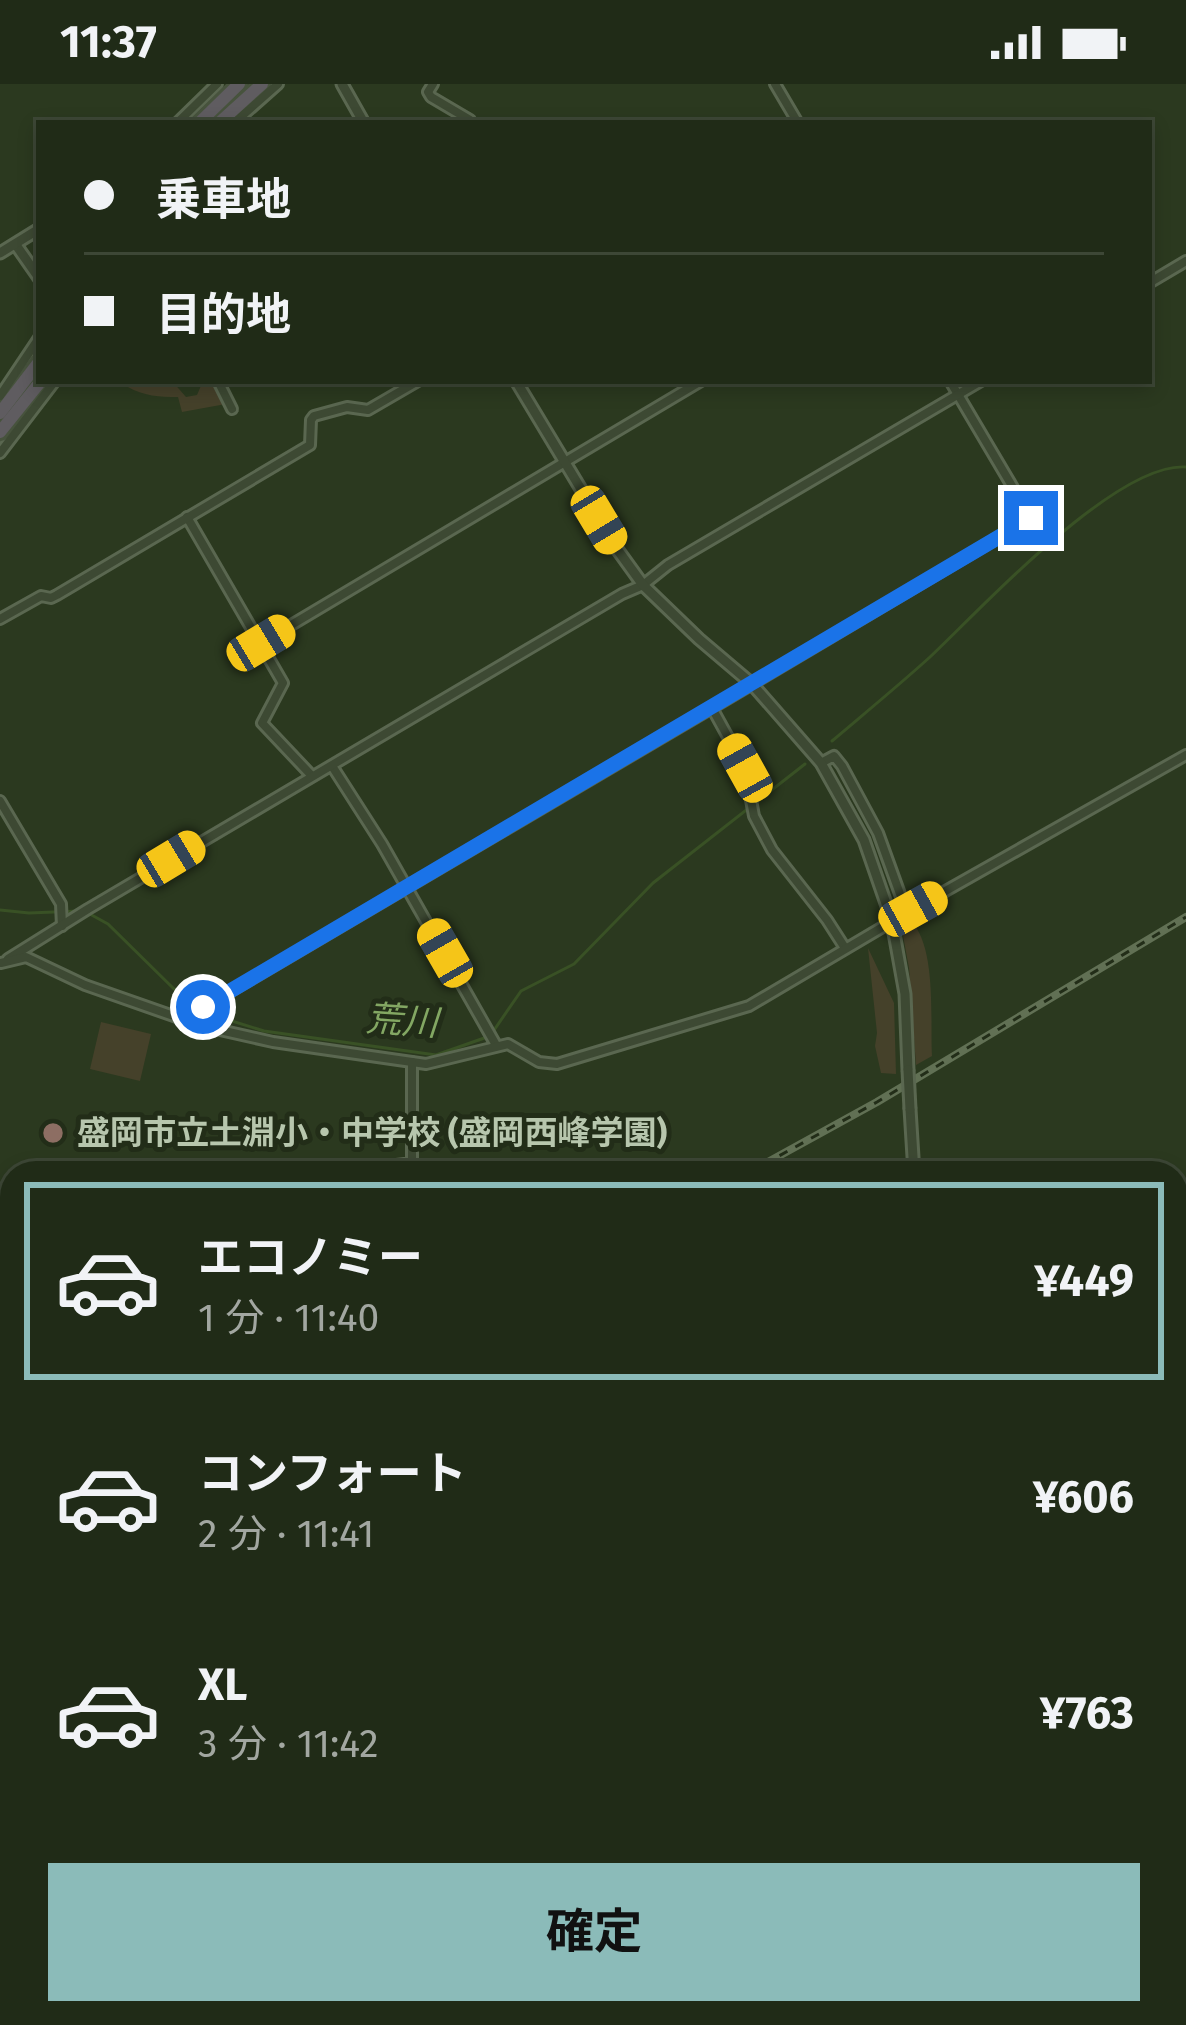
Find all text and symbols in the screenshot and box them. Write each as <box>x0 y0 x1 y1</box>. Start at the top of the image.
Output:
text: 11:37 <box>60 15 157 69</box>
text: 乗車地 <box>156 173 291 227</box>
text: 目的地 <box>156 288 291 342</box>
car <box>565 480 633 560</box>
route end <box>1004 491 1058 545</box>
car <box>221 609 301 677</box>
car <box>712 728 778 808</box>
car <box>131 825 211 893</box>
car <box>873 876 953 942</box>
car <box>411 913 479 993</box>
route start <box>176 980 230 1034</box>
water label: 荒川 <box>365 997 443 1046</box>
place label: 盛岡市立土淵小・中学校 (盛岡西峰学園) <box>77 1113 668 1153</box>
marker: 盛岡市立土淵小・中学校 (盛岡西峰学園) <box>40 1120 66 1146</box>
icon: car <box>54 1227 162 1335</box>
text: エコノミー <box>198 1231 423 1285</box>
text: ¥449 <box>1034 1254 1134 1308</box>
text: 1 分 · 11:40 <box>198 1295 379 1341</box>
icon: car <box>54 1443 162 1551</box>
text: コンフォート <box>198 1447 467 1501</box>
text: ¥606 <box>1033 1470 1134 1524</box>
text: 2 分 · 11:41 <box>198 1511 374 1557</box>
text: XL <box>198 1658 247 1712</box>
icon: car <box>54 1659 162 1767</box>
text: ¥763 <box>1040 1686 1134 1740</box>
text: 3 分 · 11:42 <box>198 1721 379 1767</box>
button: 確定 <box>48 1863 1140 2001</box>

